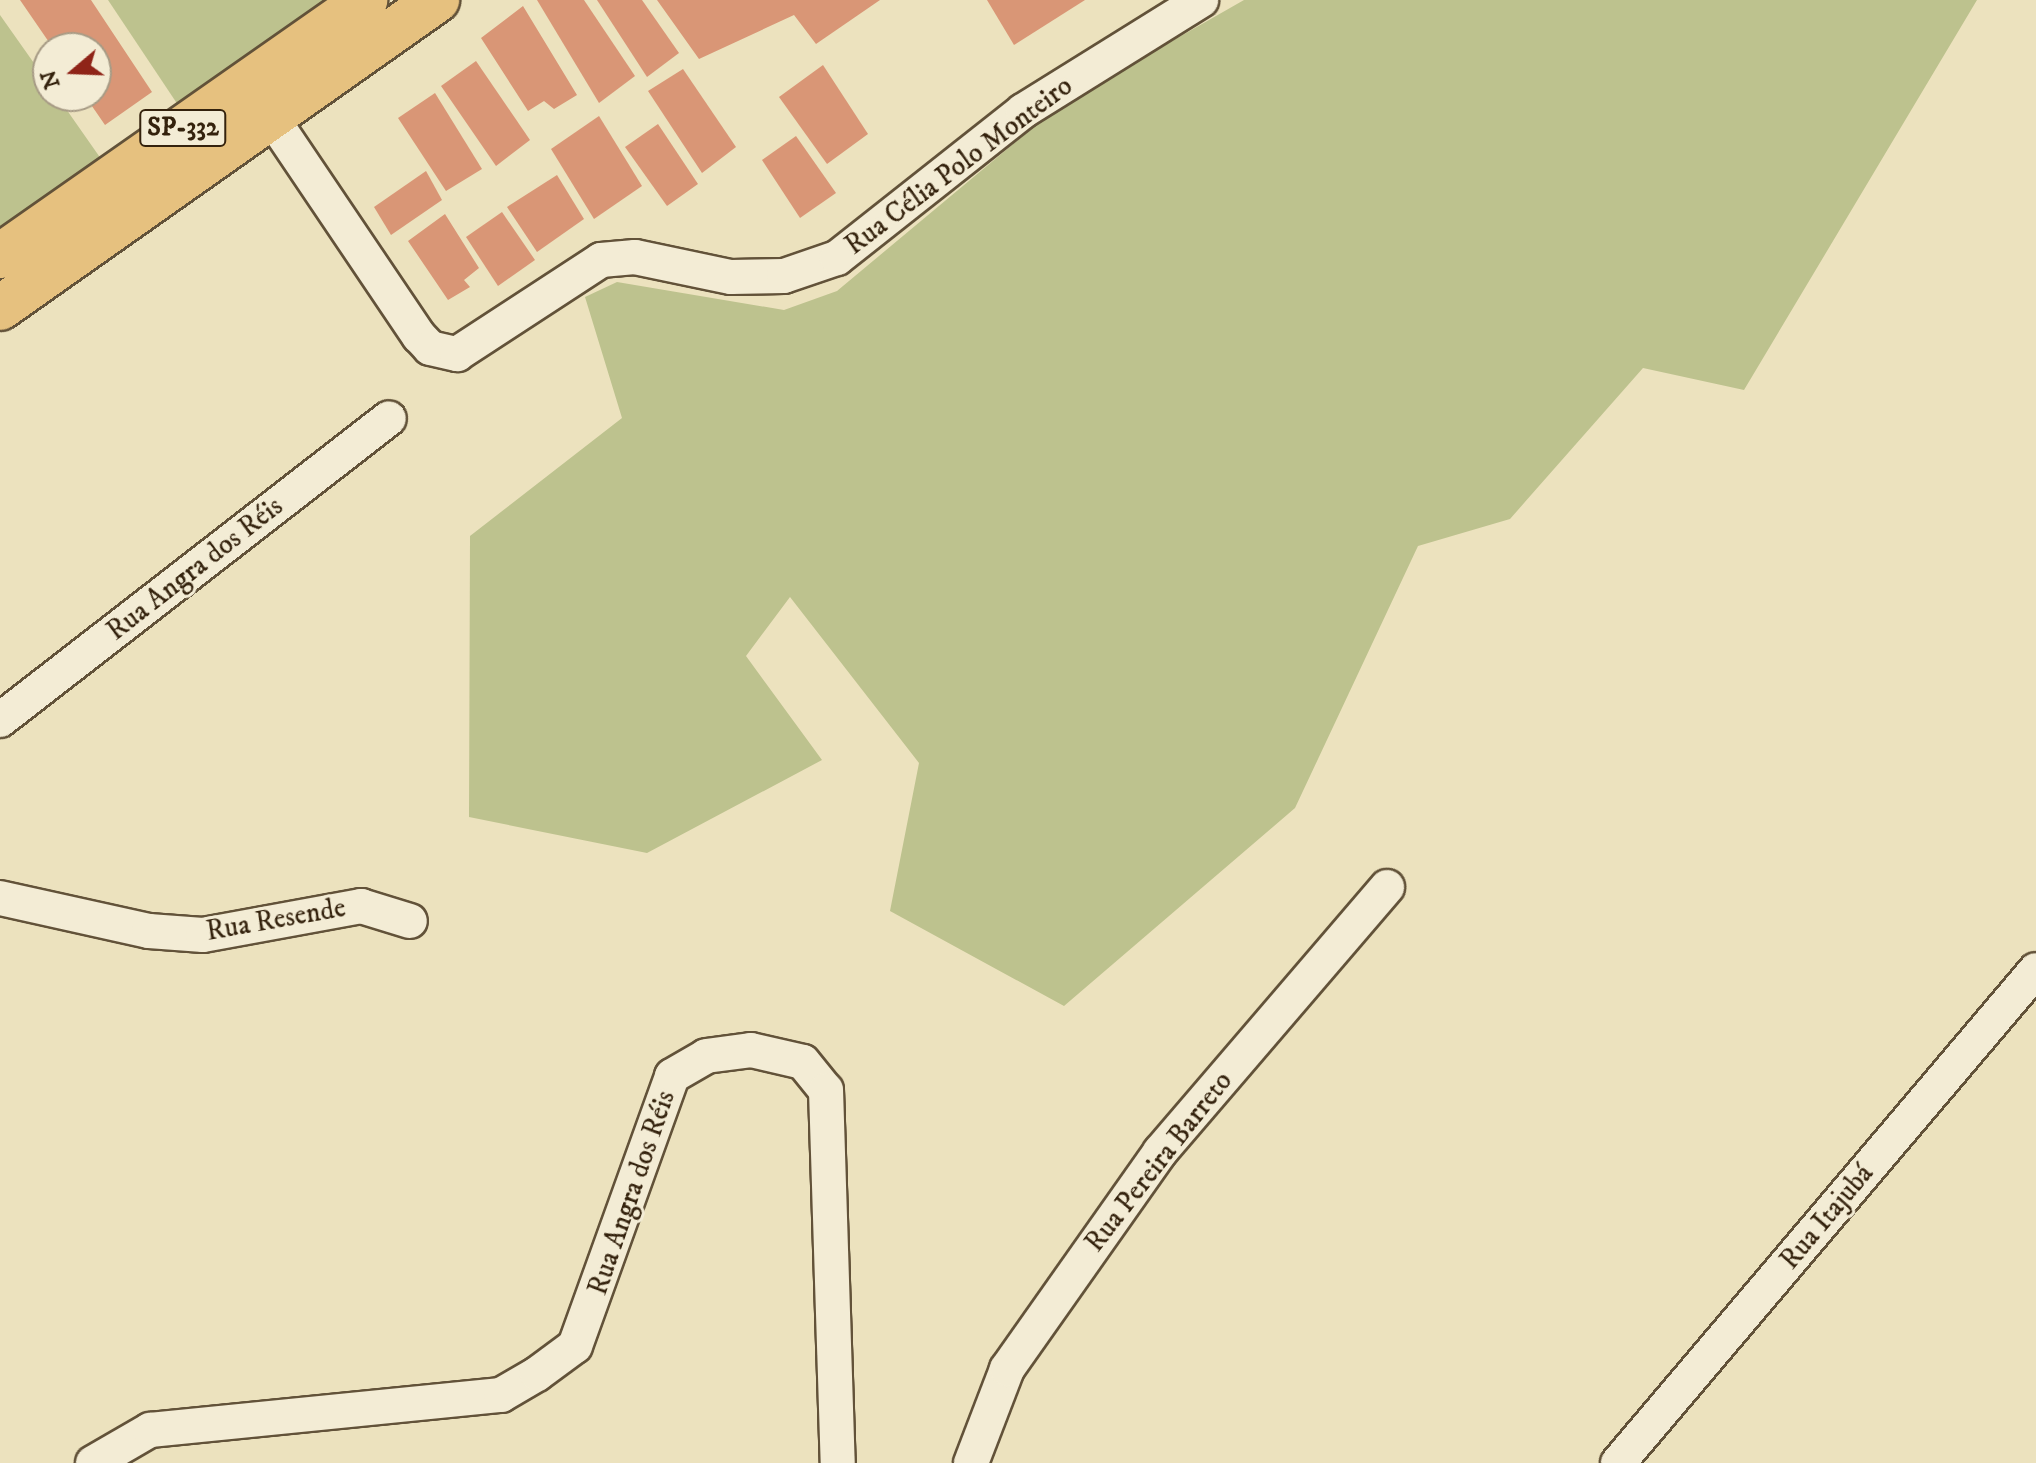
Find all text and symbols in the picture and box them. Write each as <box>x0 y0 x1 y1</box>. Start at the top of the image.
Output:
north arrow <box>32 32 112 112</box>
text: N <box>35 66 66 92</box>
street label: Rua Célia Polo Monteiro <box>839 70 1079 262</box>
road number: SP-332 <box>139 106 227 150</box>
street label: Rua Angra dos Réis <box>100 490 290 648</box>
street label: Rua Resende <box>204 891 348 949</box>
street label: Rua Pereira Barreto <box>1078 1065 1240 1259</box>
street label: Rua Angra dos Réis <box>581 1086 683 1300</box>
street label: Rua Itajubá <box>1773 1157 1881 1277</box>

